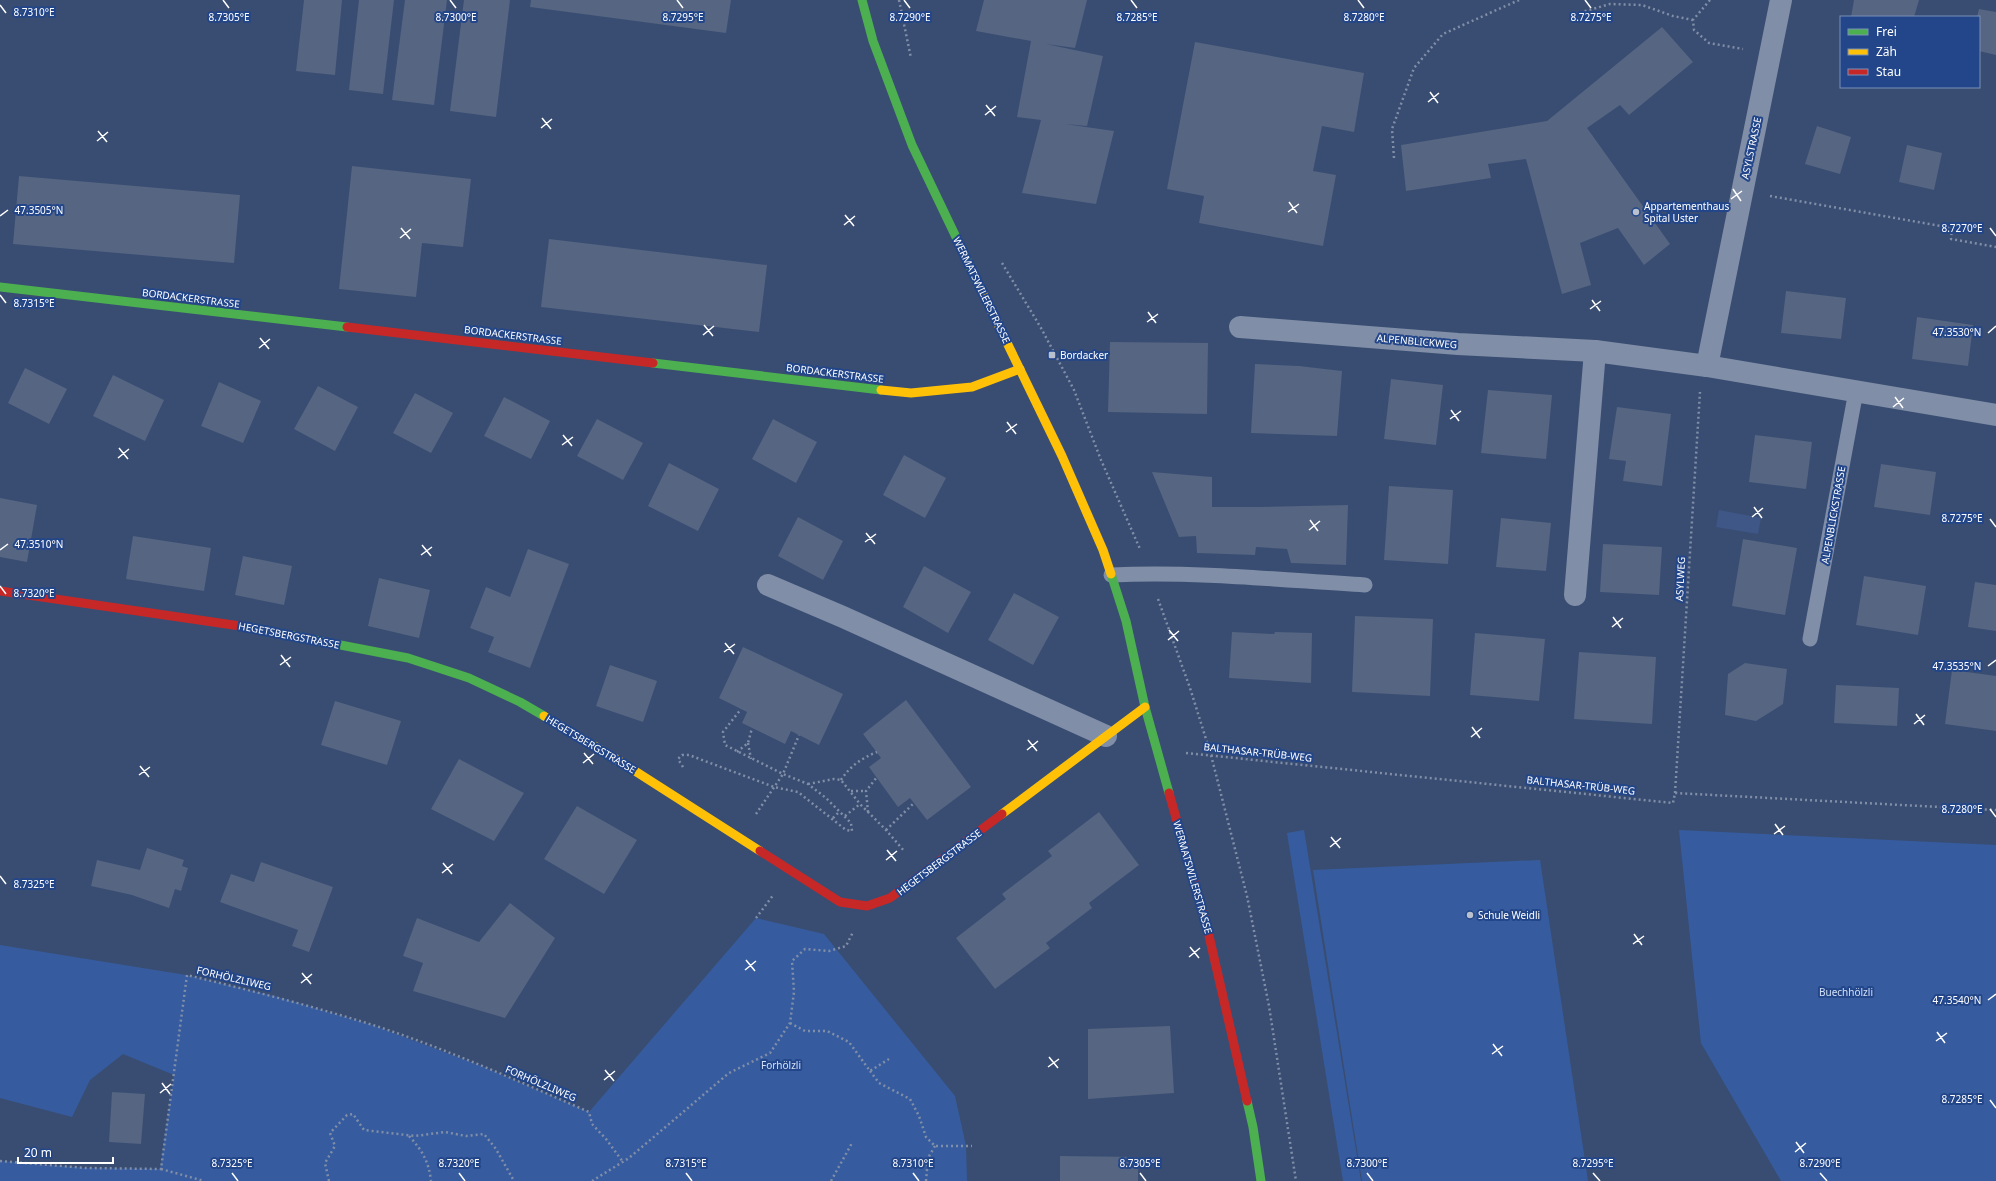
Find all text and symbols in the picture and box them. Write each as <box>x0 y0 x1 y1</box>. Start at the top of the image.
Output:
text: 8.7310°E <box>13 5 55 19</box>
text: 8.7305°E <box>208 10 250 24</box>
text: 8.7300°E <box>435 10 477 24</box>
text: 8.7295°E <box>662 10 704 24</box>
text: 8.7290°E <box>889 10 931 24</box>
text: 8.7285°E <box>1116 10 1158 24</box>
text: 8.7280°E <box>1343 10 1385 24</box>
text: 8.7275°E <box>1570 10 1612 24</box>
legend <box>1840 16 1980 88</box>
text: Frei <box>1876 23 1897 40</box>
text: Zäh <box>1876 43 1897 60</box>
text: Stau <box>1876 63 1901 80</box>
street label: ASYLSTRASSE <box>1738 116 1764 180</box>
place label: Appartementhaus Spital Uster <box>1644 199 1729 225</box>
text: 47.3505°N <box>15 203 63 217</box>
marker: Appartementhaus Spital Uster <box>1631 207 1641 217</box>
text: 8.7270°E <box>1941 221 1983 235</box>
street label: WERMATSWILERSTRASSE <box>950 234 1014 346</box>
street label: BORDACKERSTRASSE <box>141 285 241 311</box>
text: 8.7315°E <box>13 296 55 310</box>
street label: BORDACKERSTRASSE <box>463 322 563 348</box>
text: 47.3530°N <box>1933 325 1981 339</box>
street label: ALPENBLICKWEG <box>1376 331 1458 351</box>
place label: Bordacker <box>1060 348 1108 362</box>
marker: Bordacker <box>1047 350 1057 360</box>
street label: BORDACKERSTRASSE <box>785 360 885 386</box>
street label: ALPENBLICKSTRASSE <box>1818 465 1848 565</box>
text: 8.7275°E <box>1941 511 1983 525</box>
text: 47.3510°N <box>15 537 63 551</box>
street label: ASYLWEG <box>1672 556 1688 602</box>
text: 8.7320°E <box>13 586 55 600</box>
street label: HEGETSBERGSTRASSE <box>237 618 341 652</box>
text: 47.3535°N <box>1933 659 1981 673</box>
street label: HEGETSBERGSTRASSE <box>543 712 639 776</box>
street label: BALTHASAR-TRÜB-WEG <box>1203 739 1313 765</box>
street label: BALTHASAR-TRÜB-WEG <box>1526 772 1636 798</box>
text: 8.7280°E <box>1941 802 1983 816</box>
street label: WERMATSWILERSTRASSE <box>1170 819 1216 935</box>
street label: HEGETSBERGSTRASSE <box>894 826 984 898</box>
text: 8.7325°E <box>13 877 55 891</box>
place label: Schule Weidli <box>1478 908 1540 922</box>
marker: Schule Weidli <box>1465 910 1475 920</box>
street label: FORHÖLZLIWEG <box>195 963 273 993</box>
park label: Buechhölzli <box>1819 985 1873 999</box>
text: 47.3540°N <box>1933 993 1981 1007</box>
park label: Forhölzli <box>761 1058 801 1072</box>
street label: FORHÖLZLIWEG <box>503 1062 579 1104</box>
text: 8.7285°E <box>1941 1092 1983 1106</box>
scale bar <box>18 1139 113 1165</box>
text: 20 m <box>24 1144 52 1161</box>
text: 8.7325°E <box>211 1156 253 1170</box>
text: 8.7320°E <box>438 1156 480 1170</box>
text: 8.7315°E <box>665 1156 707 1170</box>
text: 8.7310°E <box>892 1156 934 1170</box>
text: 8.7305°E <box>1119 1156 1161 1170</box>
text: 8.7300°E <box>1346 1156 1388 1170</box>
text: 8.7295°E <box>1572 1156 1614 1170</box>
text: 8.7290°E <box>1799 1156 1841 1170</box>

